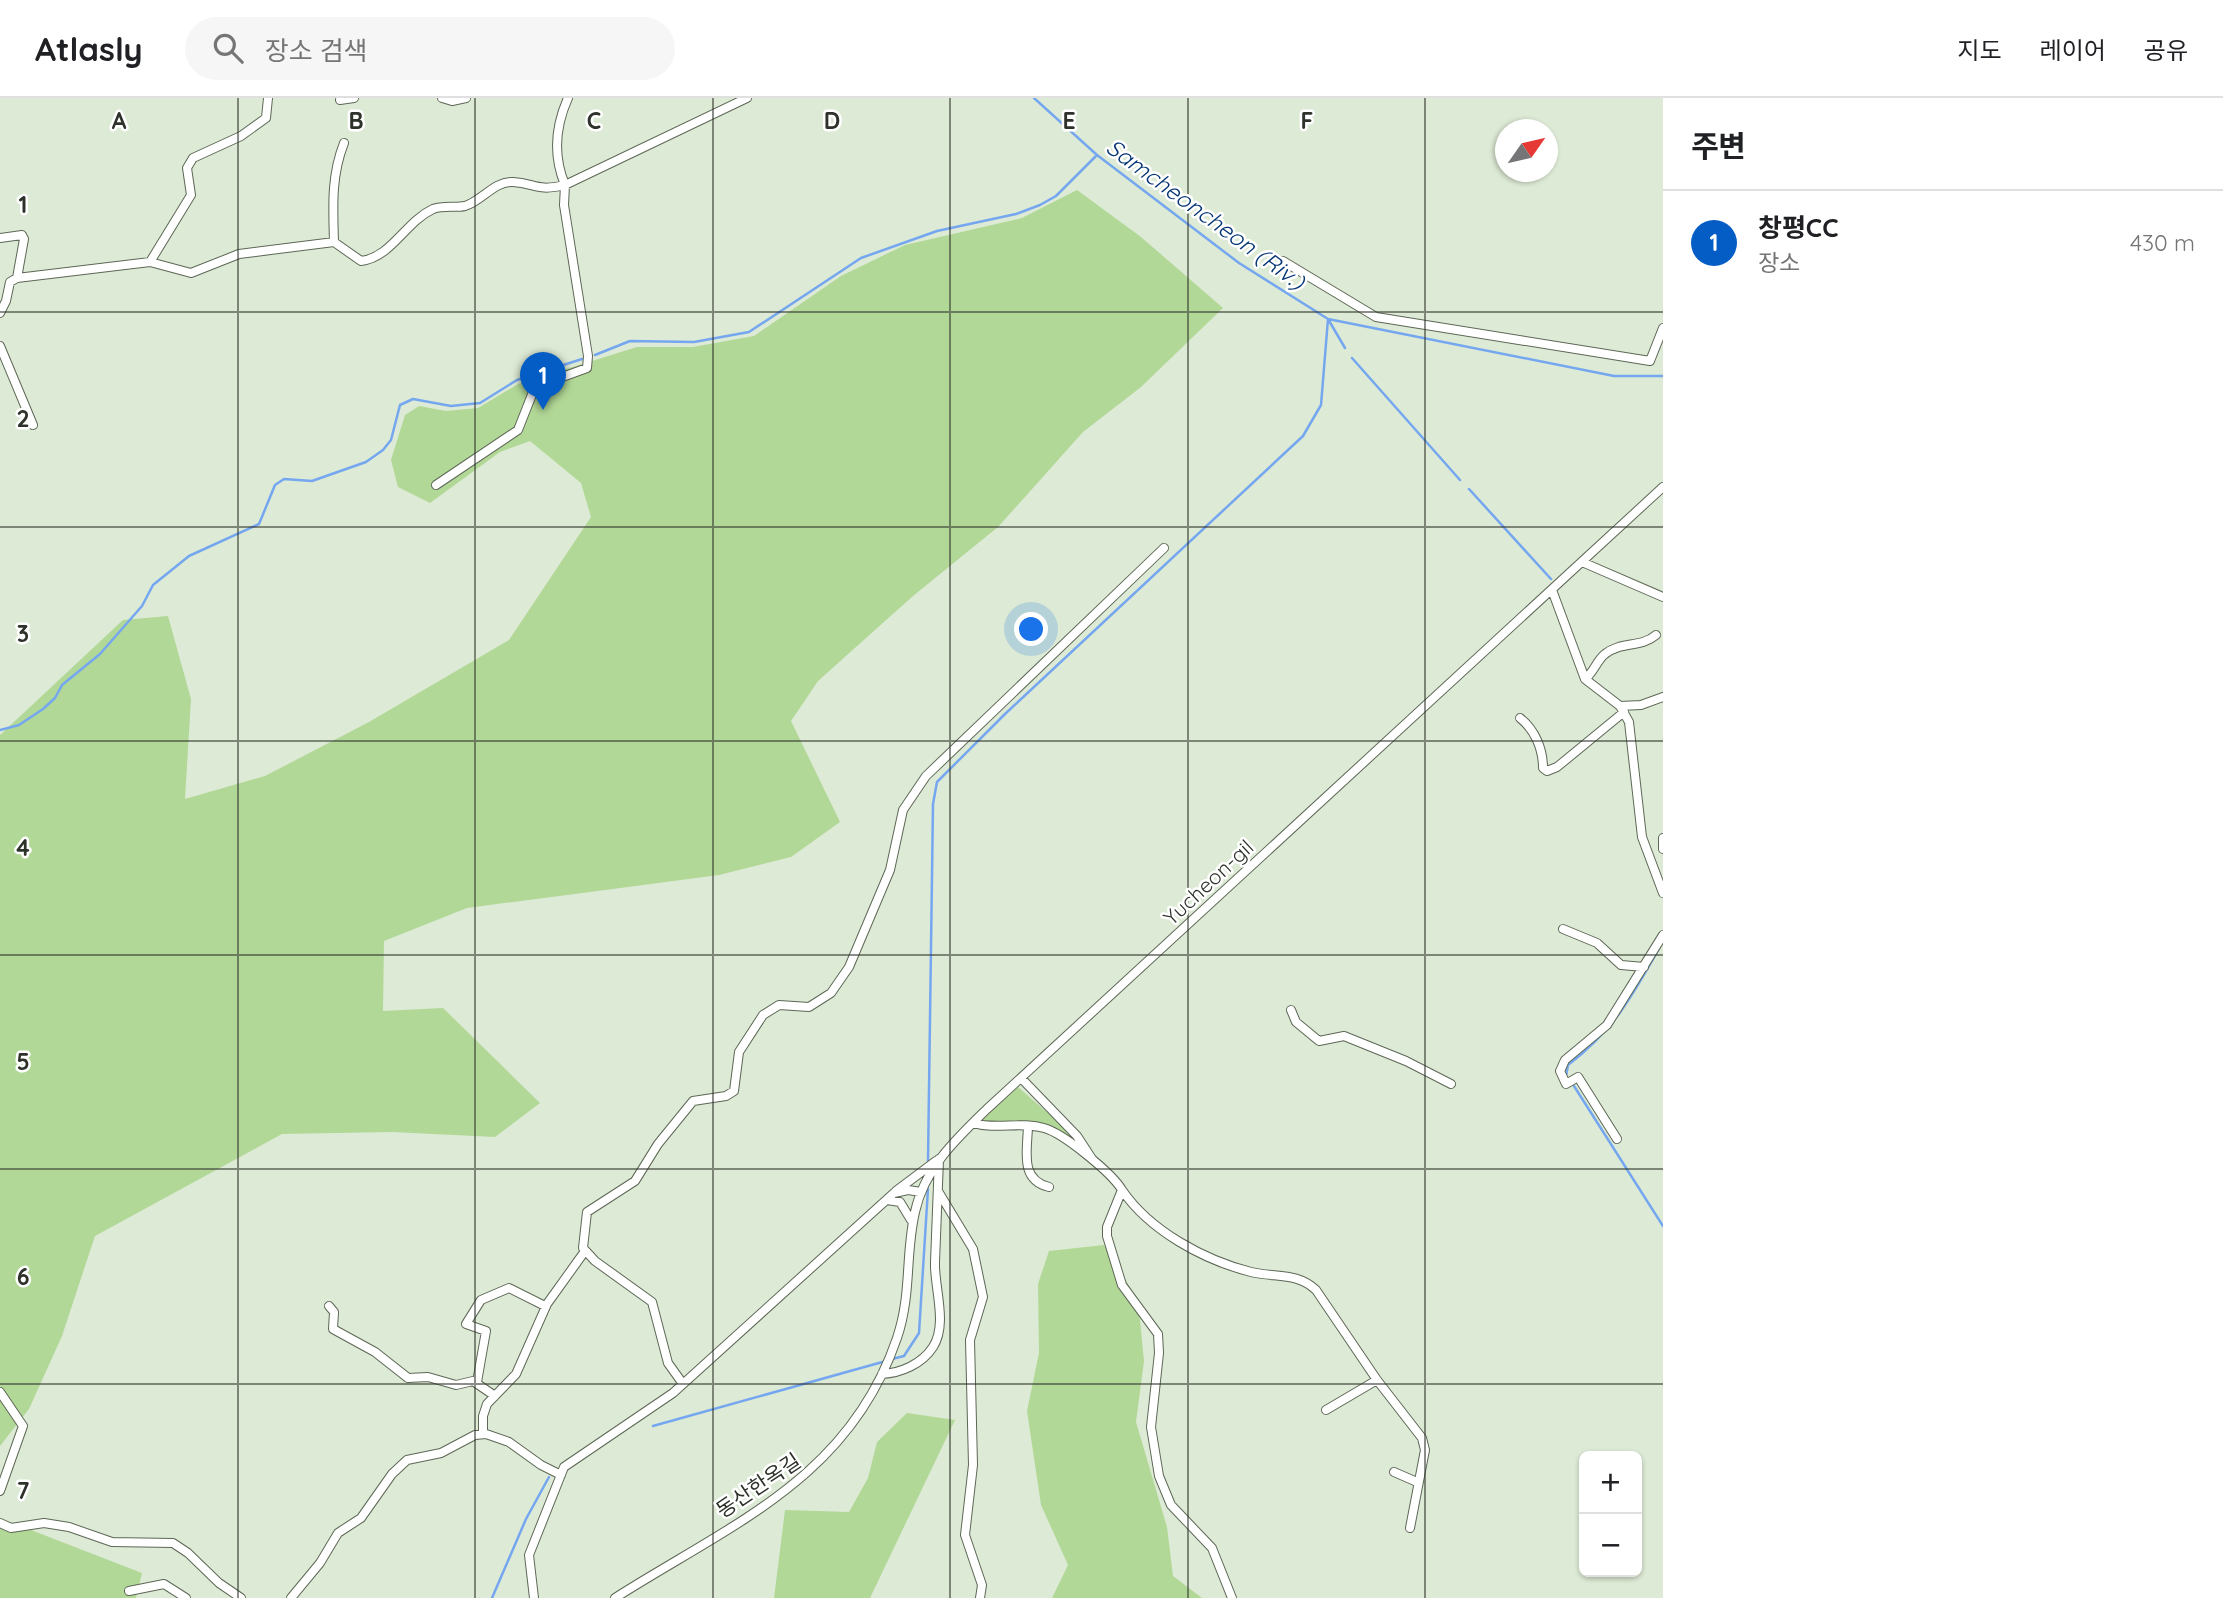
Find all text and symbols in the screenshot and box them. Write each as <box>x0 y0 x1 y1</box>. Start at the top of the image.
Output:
search box <box>185 17 675 80</box>
text: Atlasly <box>35 28 143 69</box>
icon: search <box>209 29 247 67</box>
text: 장소 검색 <box>265 34 368 67</box>
text: 지도 <box>1957 35 2002 65</box>
text: 레이어 <box>2040 35 2106 65</box>
text: 공유 <box>2144 35 2188 65</box>
text: A <box>112 106 127 135</box>
text: B <box>348 106 364 135</box>
text: C <box>587 106 601 135</box>
text: D <box>824 106 840 135</box>
text: E <box>1062 106 1076 135</box>
text: F <box>1301 106 1313 135</box>
north arrow <box>1495 119 1558 182</box>
text: 주변 <box>1691 127 1746 165</box>
water label: Samcheoncheon (Riv.) <box>1101 132 1312 297</box>
text: 1 <box>19 190 27 219</box>
text: 창평CC <box>1758 211 1838 244</box>
text: 1 <box>1710 228 1718 257</box>
text: 430 m <box>2130 228 2195 257</box>
text: 장소 <box>1758 248 1800 277</box>
pin: 1 <box>520 352 566 410</box>
text: 2 <box>16 404 30 433</box>
your location <box>1014 612 1048 646</box>
text: 3 <box>17 619 29 648</box>
text: 4 <box>16 833 30 862</box>
street label: Yucheon-gil <box>1158 834 1258 930</box>
text: 5 <box>16 1047 30 1076</box>
text: 6 <box>17 1262 29 1291</box>
street label: 동산한옥길 <box>711 1447 805 1523</box>
map controls <box>1579 1451 1642 1577</box>
button: + <box>1579 1451 1642 1514</box>
text: 7 <box>17 1476 30 1505</box>
button: − <box>1579 1514 1642 1577</box>

